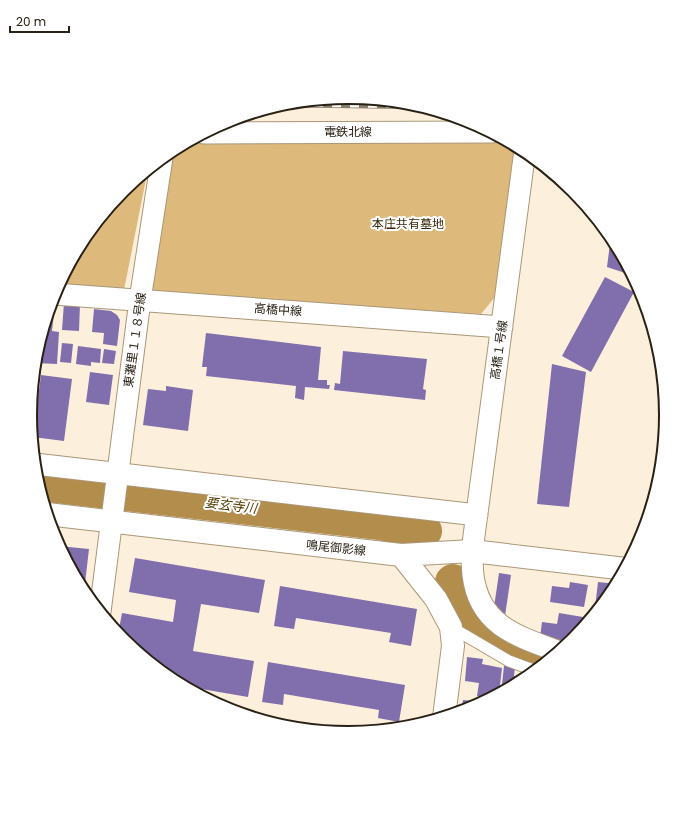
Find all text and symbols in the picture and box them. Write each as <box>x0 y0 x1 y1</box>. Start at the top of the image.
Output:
scale bar <box>10 8 69 34</box>
text: 20 m <box>16 13 46 30</box>
street label: 電鉄北線 <box>324 123 372 140</box>
park label: 本庄共有墓地 <box>372 215 444 232</box>
street label: 東灘里１１８号線 <box>119 291 150 389</box>
street label: 高橋中線 <box>253 299 303 320</box>
street label: 高橋１号線 <box>486 319 511 381</box>
water label: 要玄寺川 <box>204 493 260 518</box>
street label: 鳴尾御影線 <box>305 536 367 559</box>

